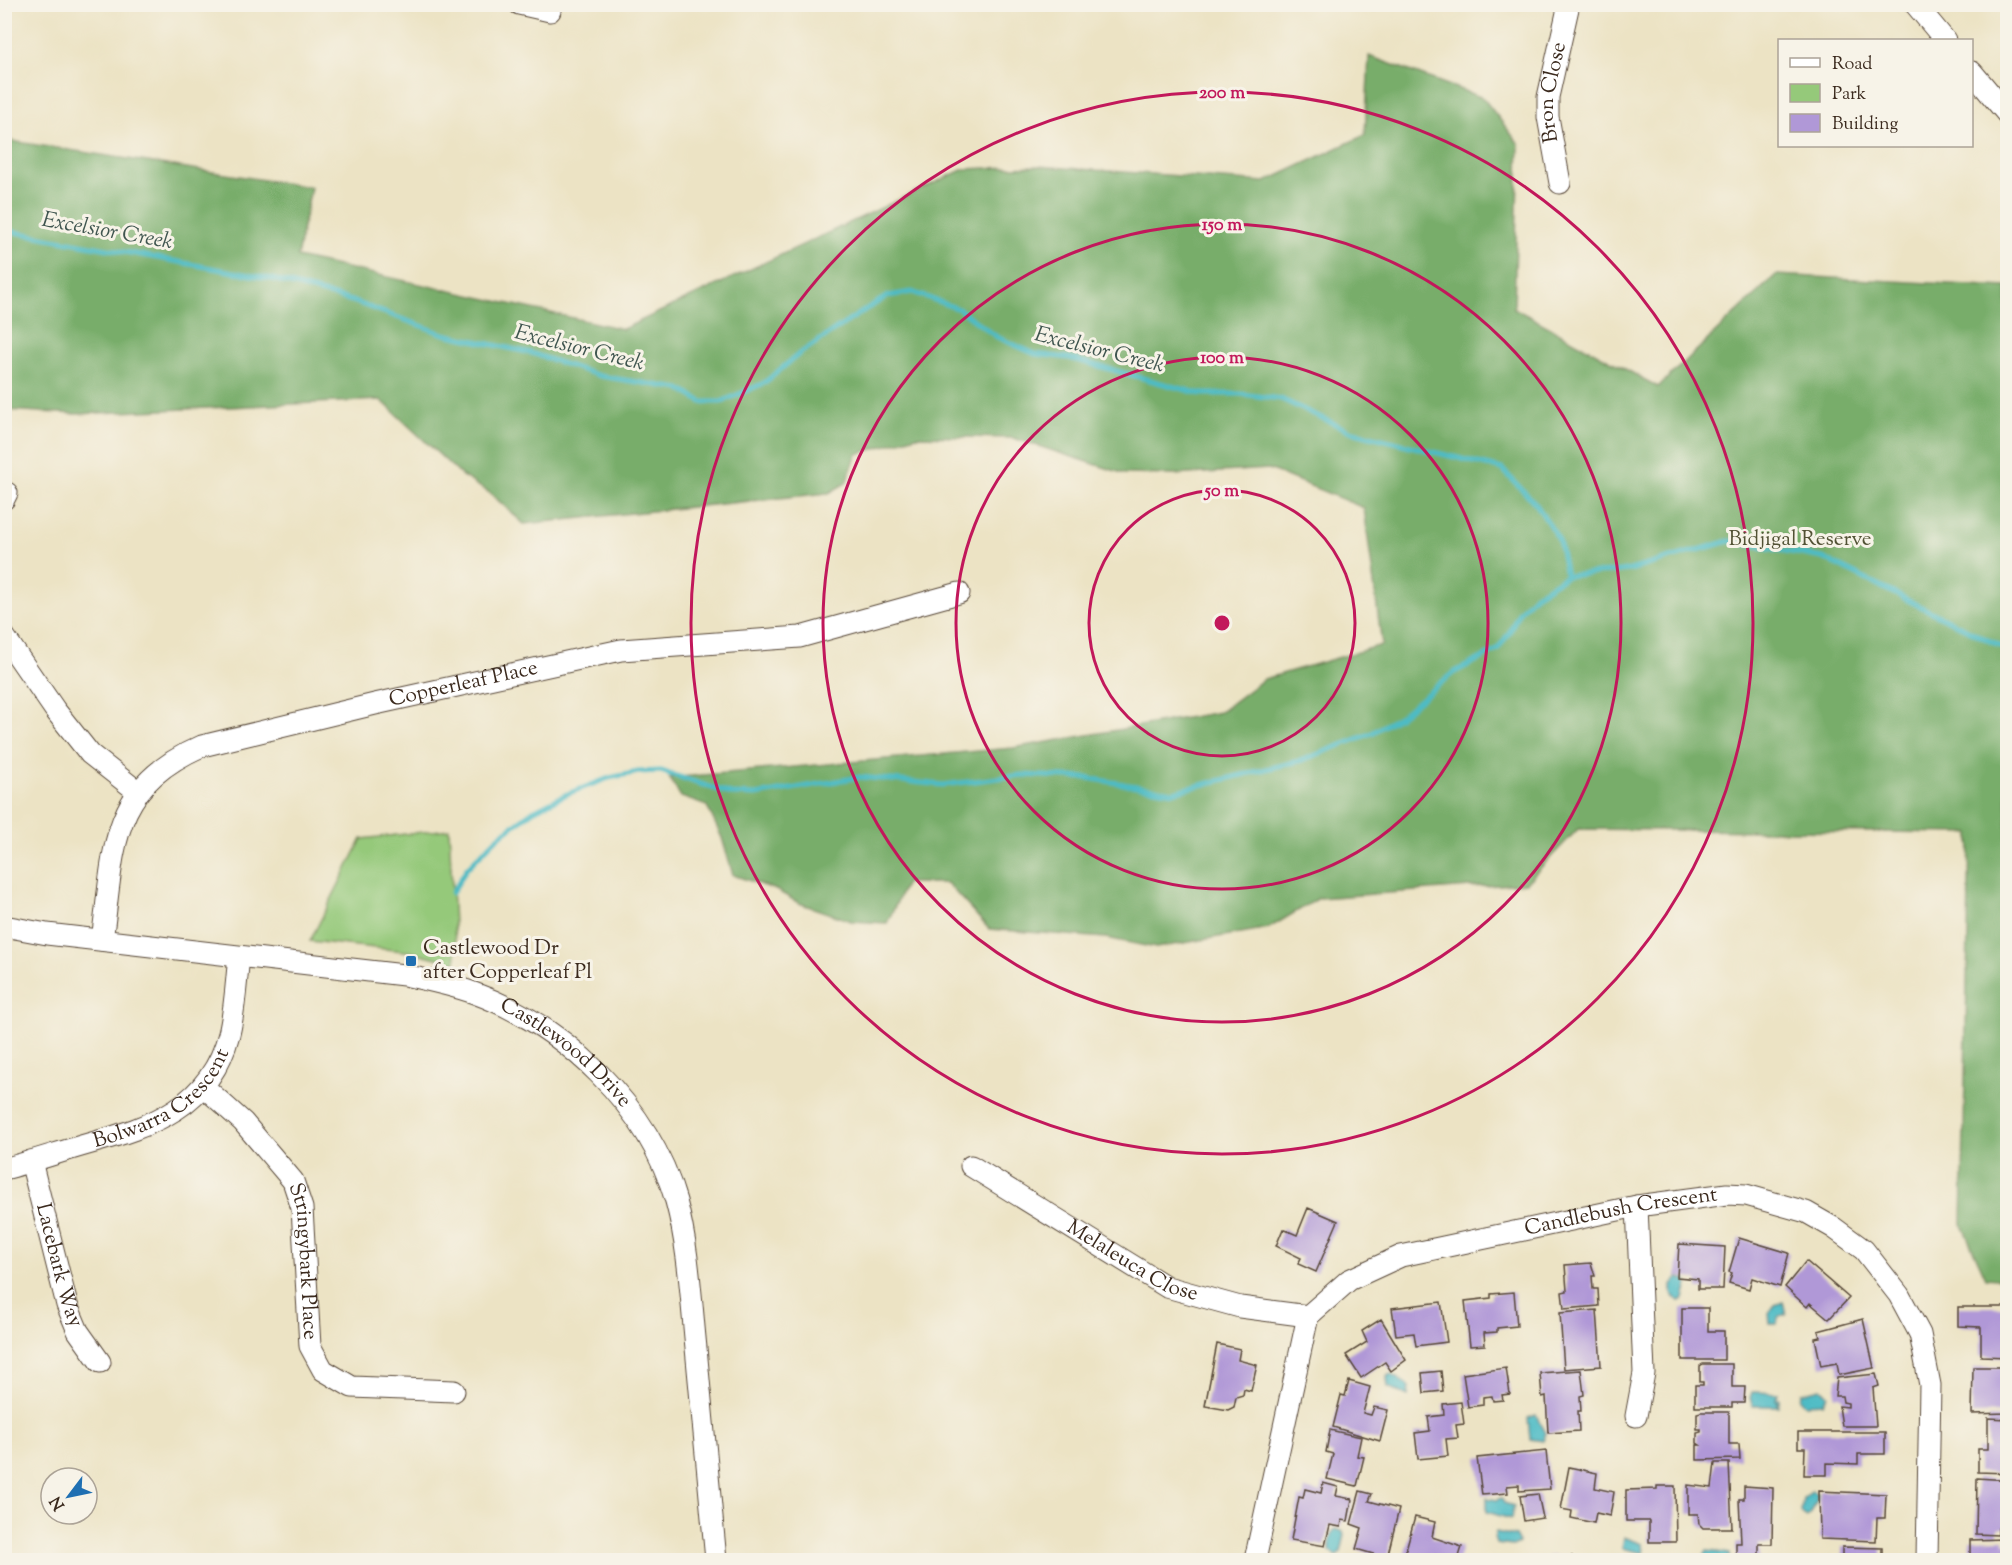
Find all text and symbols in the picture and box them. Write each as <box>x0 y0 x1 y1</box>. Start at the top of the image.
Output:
street label: Bron Close <box>1533 39 1575 145</box>
legend <box>1778 39 1973 147</box>
text: Road <box>1832 52 1872 78</box>
text: 200 m <box>1199 81 1245 107</box>
text: Park <box>1832 82 1867 108</box>
text: Building <box>1832 112 1898 138</box>
water label: Excelsior Creek <box>39 205 175 259</box>
text: 150 m <box>1202 213 1242 239</box>
water label: Excelsior Creek <box>511 317 647 381</box>
water label: Excelsior Creek <box>1031 319 1167 383</box>
text: 100 m <box>1200 346 1244 372</box>
text: 50 m <box>1203 479 1239 505</box>
park label: Bidjigal Reserve <box>1728 525 1872 555</box>
centre of rings <box>1212 613 1232 633</box>
street label: Copperleaf Place <box>386 654 541 715</box>
place label: Castlewood Dr after Copperleaf Pl <box>423 934 592 988</box>
marker: Castlewood Dr after Copperleaf Pl <box>404 954 418 968</box>
street label: Castlewood Drive <box>495 991 638 1114</box>
street label: Bolwarra Crescent <box>90 1044 238 1157</box>
street label: Stringybark Place <box>280 1179 325 1341</box>
street label: Candlebush Crescent <box>1522 1180 1719 1244</box>
street label: Lacebark Way <box>27 1200 90 1333</box>
street label: Melaleuca Close <box>1060 1213 1201 1310</box>
north arrow <box>39 1466 99 1526</box>
text: N <box>45 1491 72 1514</box>

